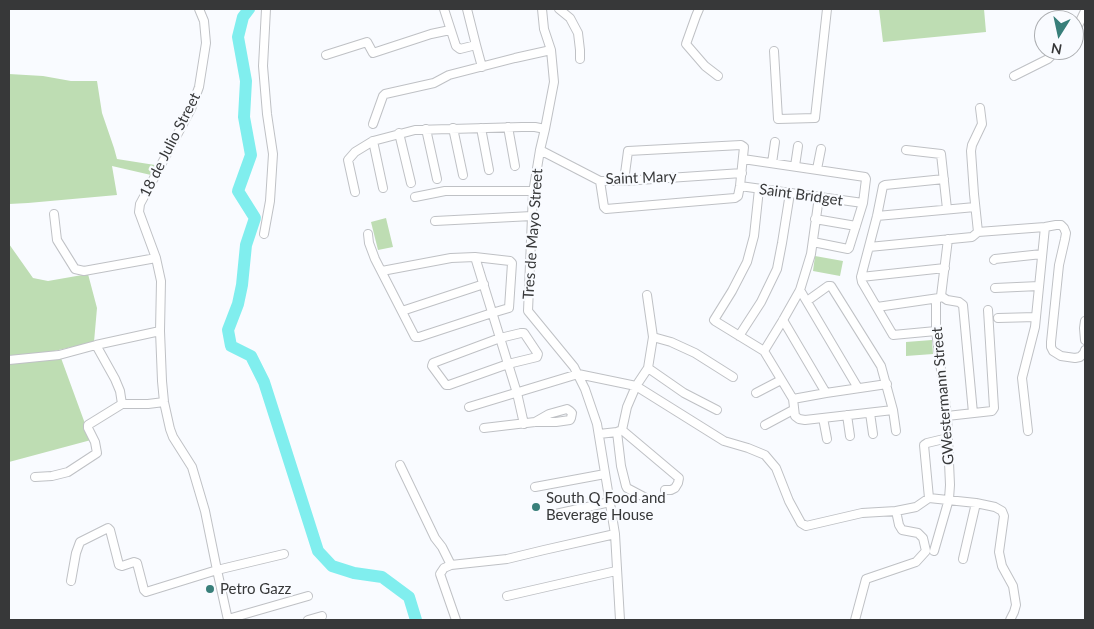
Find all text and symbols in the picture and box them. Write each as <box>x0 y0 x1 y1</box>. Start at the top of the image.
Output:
north arrow <box>1034 10 1084 60</box>
text: N <box>1050 40 1063 59</box>
street label: 18 de Julio Street <box>136 90 204 200</box>
street label: Tres de Mayo Street <box>519 168 547 300</box>
street label: Saint Mary <box>605 168 677 188</box>
street label: Saint Bridget <box>758 180 844 210</box>
street label: GWestermann Street <box>928 326 958 466</box>
place label: South Q Food and Beverage House <box>546 489 666 524</box>
marker: South Q Food and Beverage House <box>530 501 542 513</box>
place label: Petro Gazz <box>220 580 291 598</box>
marker: Petro Gazz <box>204 583 216 595</box>

